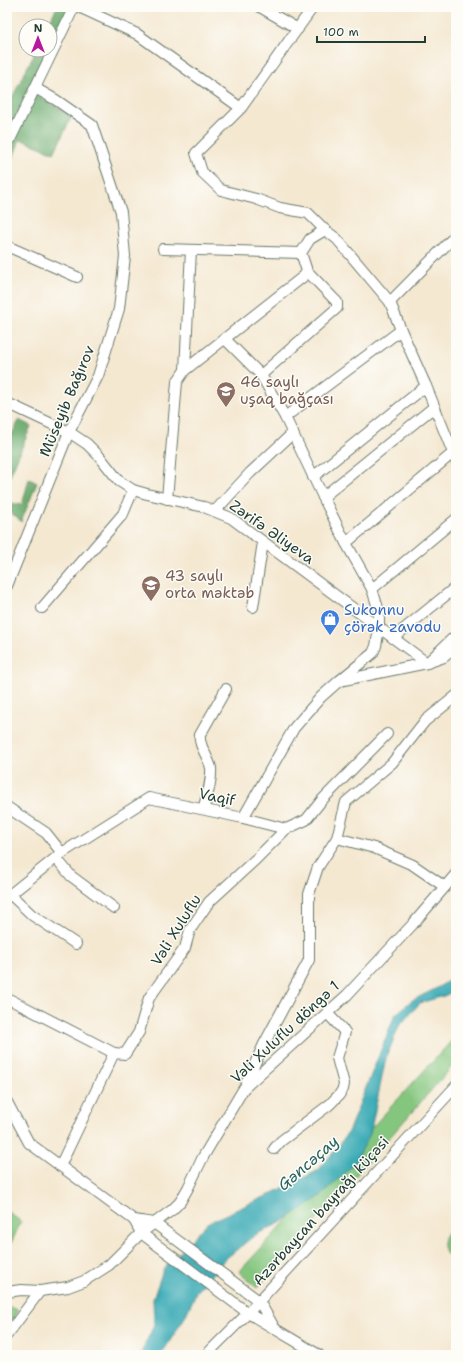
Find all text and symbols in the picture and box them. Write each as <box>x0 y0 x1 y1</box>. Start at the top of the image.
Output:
north arrow <box>18 18 58 58</box>
scale bar <box>317 18 425 44</box>
text: N <box>34 21 43 36</box>
text: 100 m <box>323 24 359 40</box>
street label: Müseyib Bağırov <box>35 342 99 460</box>
place label: 46 saylı uşaq bağçası <box>240 372 334 409</box>
school or university icon: 46 saylı uşaq bağçası <box>215 380 237 408</box>
street label: Zərifə Əliyeva <box>226 495 319 569</box>
place label: 43 saylı orta məktəb <box>165 566 254 603</box>
school or university icon: 43 saylı orta məktəb <box>140 574 162 602</box>
place label: Sukonnu çörək zavodu <box>344 600 441 637</box>
shop icon: Sukonnu çörək zavodu <box>319 608 341 636</box>
street label: Vaqif <box>197 783 237 811</box>
street label: Vəli Xuluflu <box>146 891 206 969</box>
street label: Vəli Xuluflu döngə 1 <box>226 976 344 1088</box>
water label: Gəncəçay <box>273 1131 343 1195</box>
street label: Azərbaycan bayrağı küçəsi <box>248 1132 394 1290</box>

